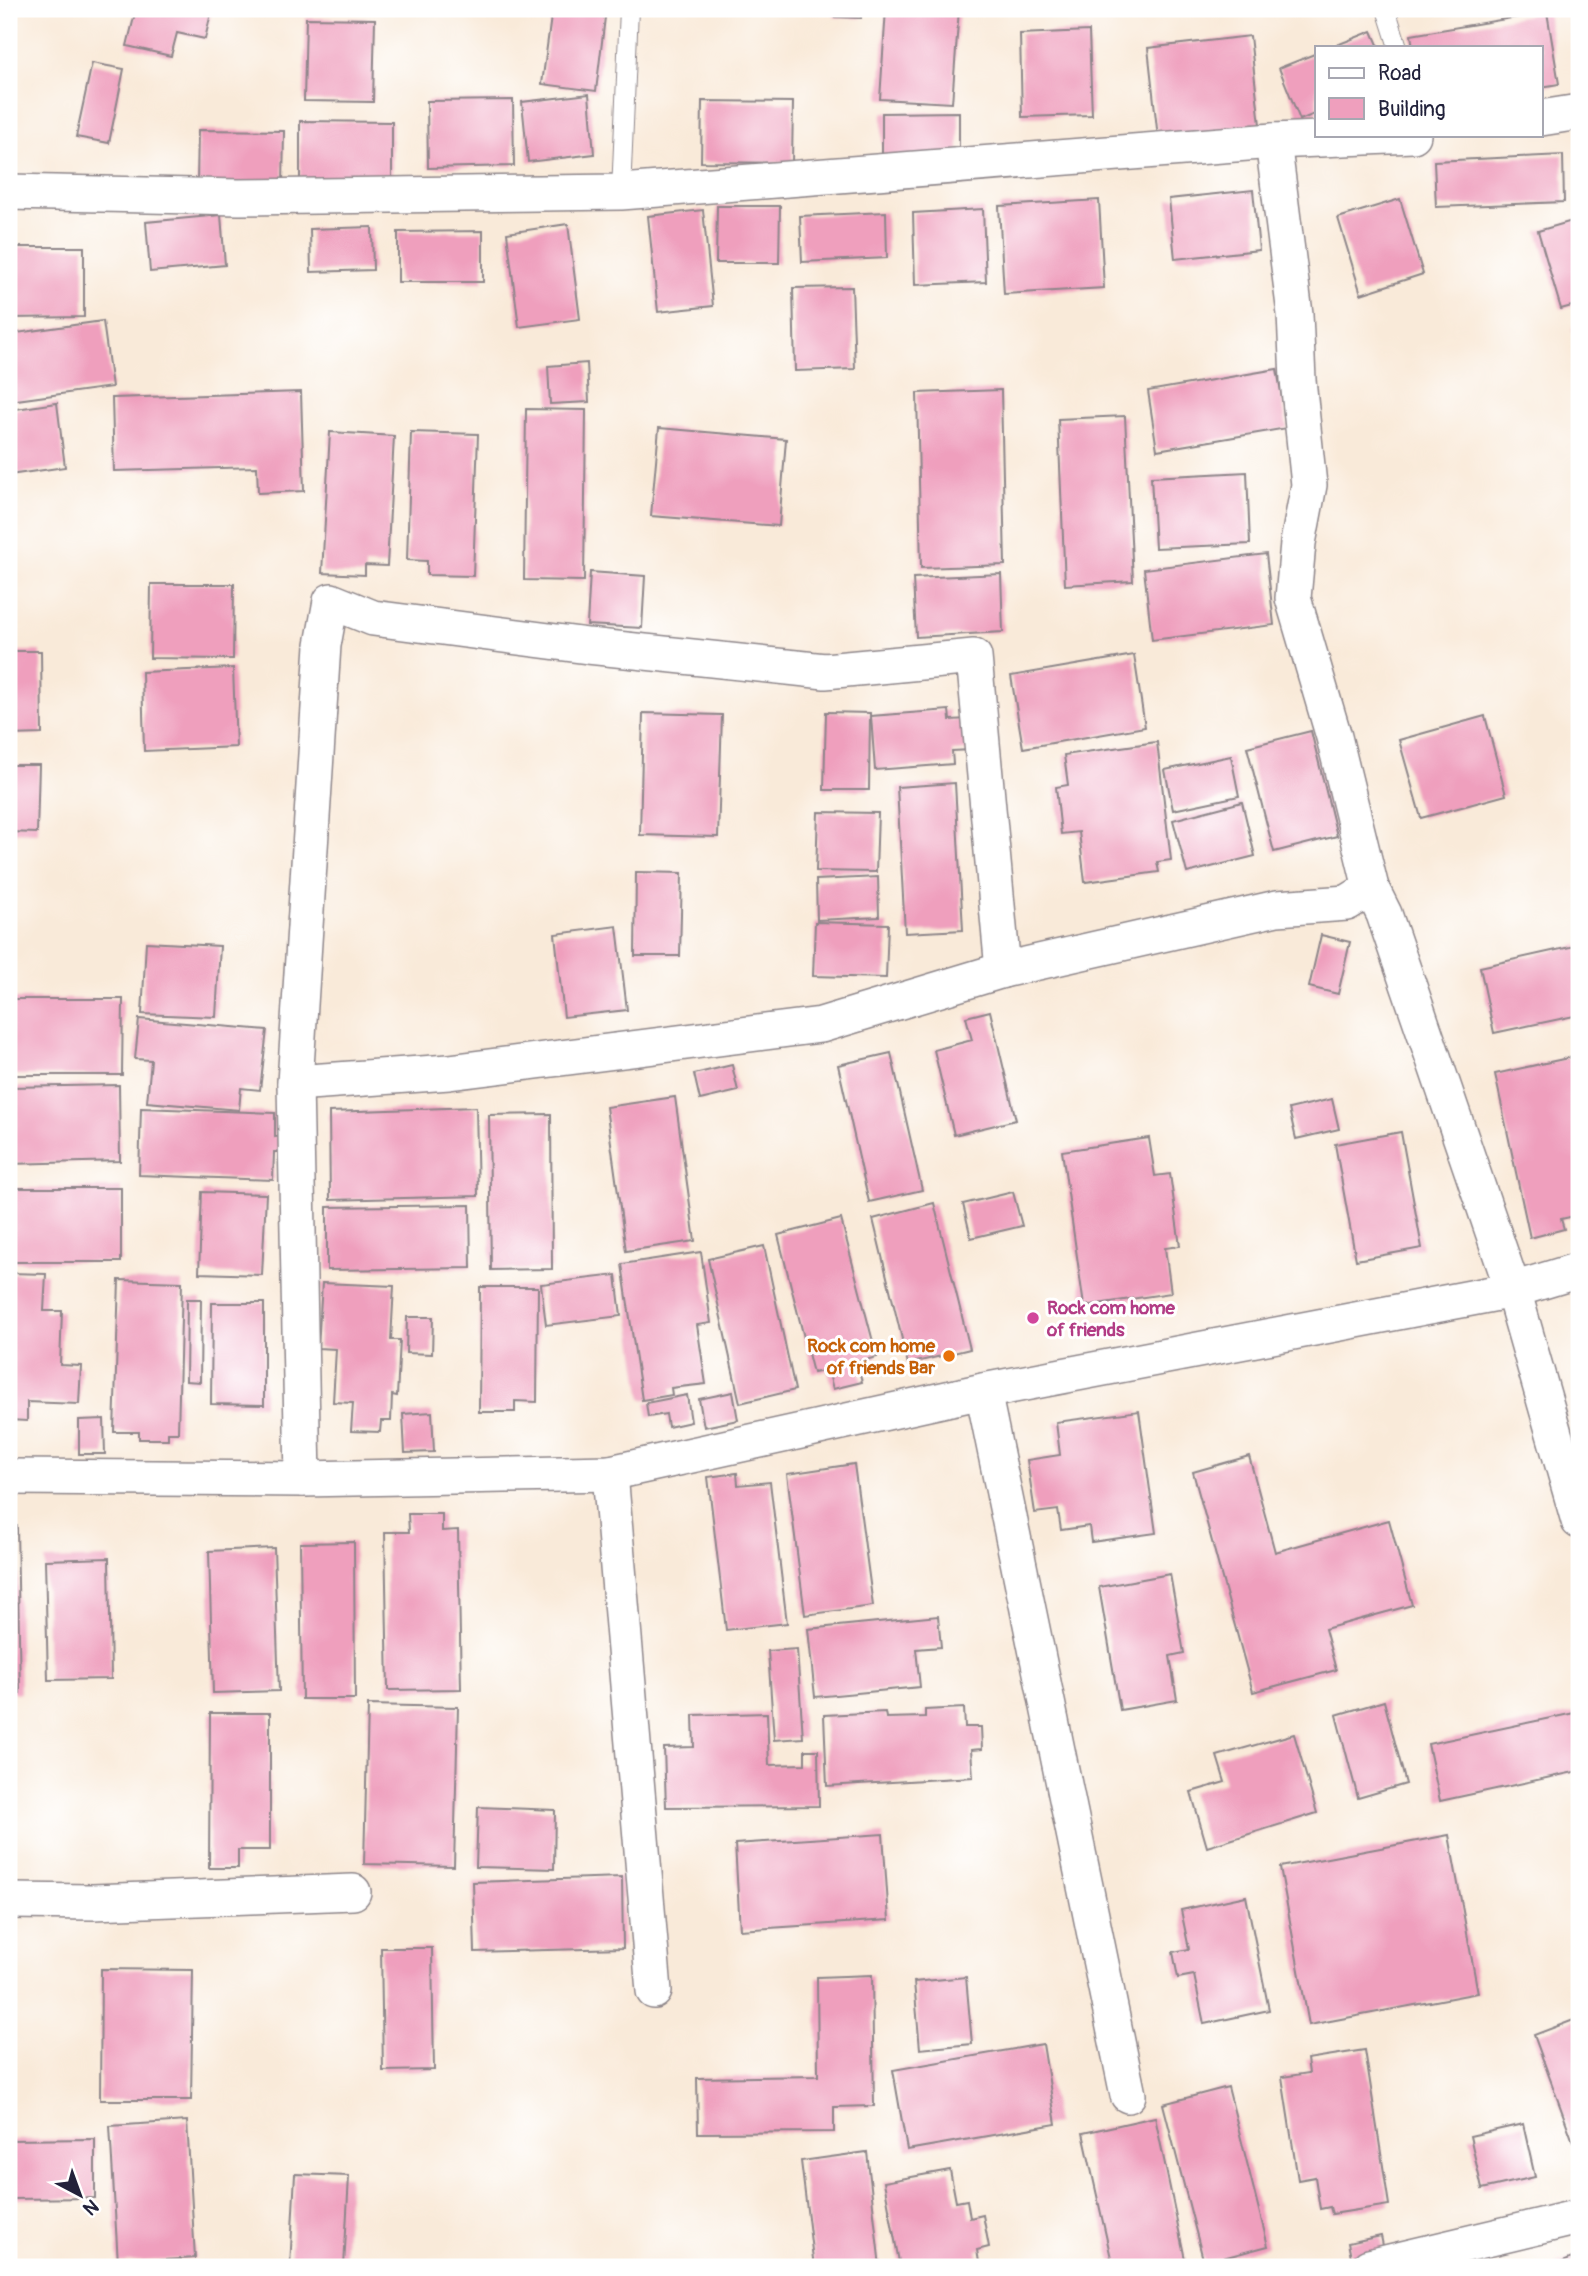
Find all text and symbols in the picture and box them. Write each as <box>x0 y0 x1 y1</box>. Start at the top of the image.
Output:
legend <box>1315 46 1542 136</box>
text: Road <box>1378 60 1422 87</box>
text: Building <box>1378 96 1445 123</box>
place label: Rock com home of friends <box>1046 1296 1176 1342</box>
marker: Rock com home of friends <box>1025 1310 1041 1326</box>
place label: Rock com home of friends Bar <box>807 1334 936 1380</box>
marker: Rock com home of friends Bar <box>941 1348 957 1364</box>
north arrow <box>46 2160 116 2230</box>
text: N <box>78 2194 103 2220</box>

